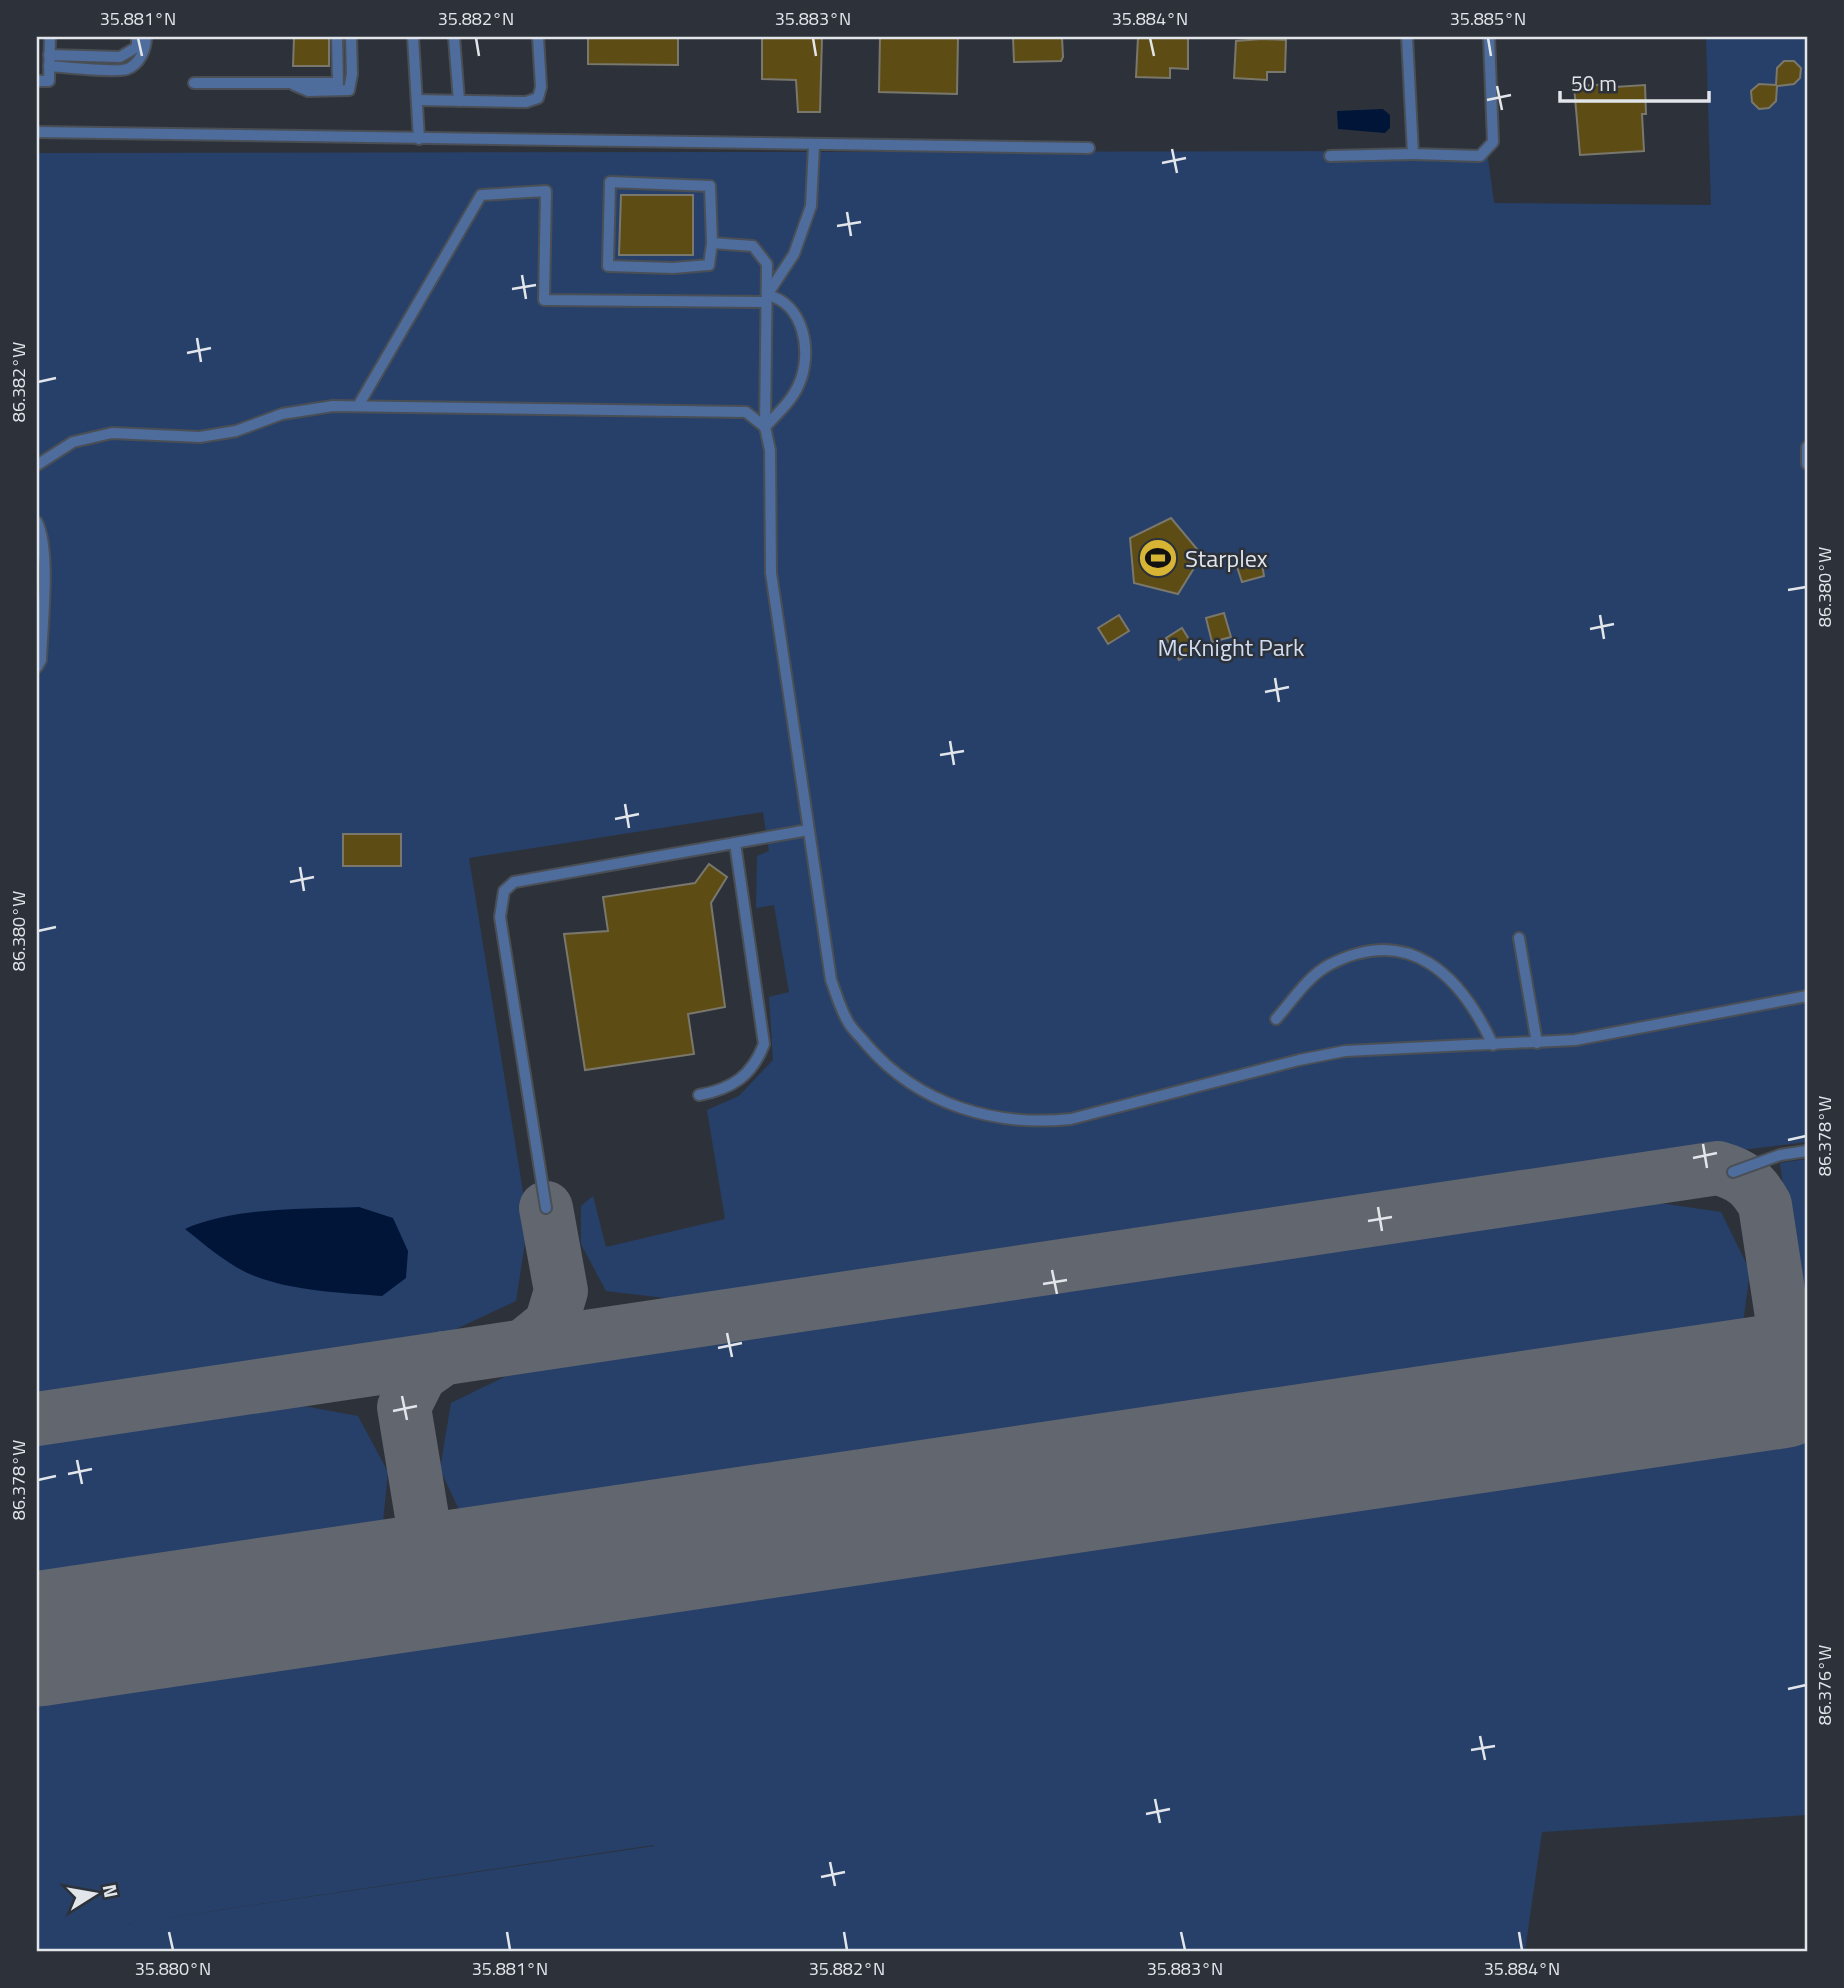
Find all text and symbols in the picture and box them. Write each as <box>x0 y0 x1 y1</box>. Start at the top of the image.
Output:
text: 35.881°N <box>100 5 176 32</box>
text: 35.882°N <box>438 5 514 32</box>
text: 35.883°N <box>775 5 851 32</box>
text: 35.884°N <box>1112 5 1188 32</box>
text: 35.885°N <box>1450 5 1526 32</box>
scale bar <box>1560 60 1709 104</box>
text: 50 m <box>1571 67 1617 99</box>
text: 86.382°W <box>5 342 32 422</box>
sports icon: Starplex <box>1137 537 1179 579</box>
place label: Starplex <box>1185 540 1268 576</box>
text: 86.380°W <box>1811 547 1838 627</box>
park label: McKnight Park <box>1157 629 1305 665</box>
text: 86.380°W <box>5 891 32 971</box>
text: 86.378°W <box>1811 1096 1838 1176</box>
text: 86.378°W <box>5 1440 32 1520</box>
text: 86.376°W <box>1811 1645 1838 1725</box>
north arrow <box>60 1858 130 1928</box>
text: N <box>96 1881 127 1900</box>
text: 35.880°N <box>135 1955 211 1982</box>
text: 35.881°N <box>472 1955 548 1982</box>
text: 35.882°N <box>809 1955 885 1982</box>
text: 35.883°N <box>1147 1955 1223 1982</box>
text: 35.884°N <box>1484 1955 1560 1982</box>

